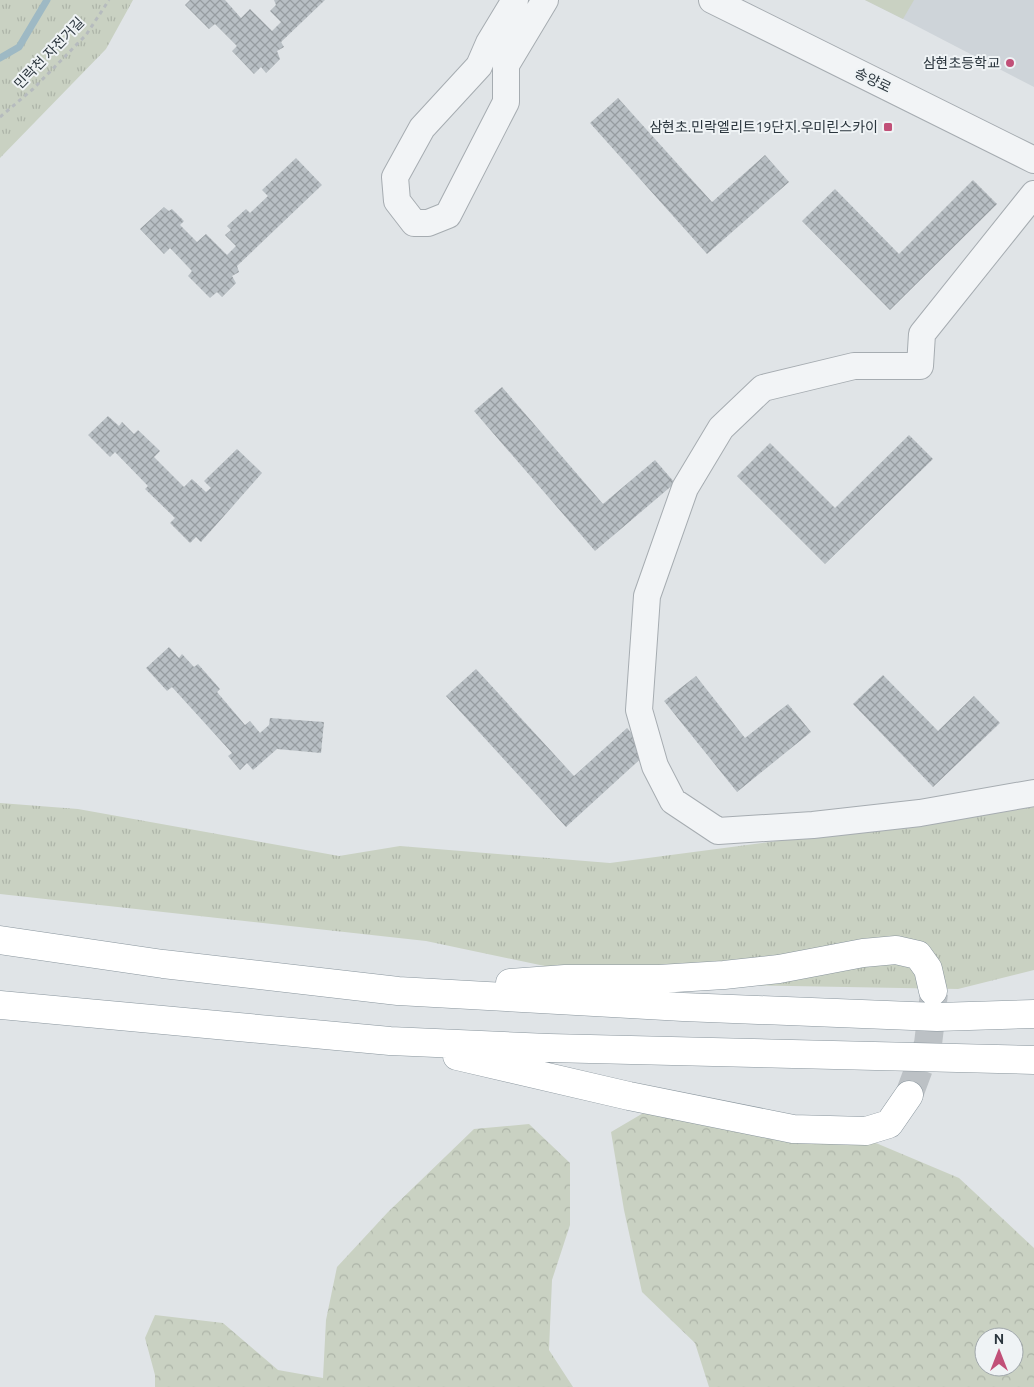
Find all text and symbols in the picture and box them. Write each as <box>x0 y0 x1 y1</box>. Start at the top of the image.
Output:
street label: 민락천 자전거길 <box>11 14 87 92</box>
place label: 삼현초등학교 <box>923 55 1000 71</box>
marker: 삼현초등학교 <box>1004 57 1016 69</box>
street label: 송양로 <box>852 64 894 96</box>
place label: 삼현초.민락엘리트19단지.우미린스카이 <box>649 119 878 135</box>
marker: 삼현초.민락엘리트19단지.우미린스카이 <box>882 121 894 133</box>
north arrow <box>974 1327 1024 1377</box>
text: N <box>994 1331 1004 1347</box>

